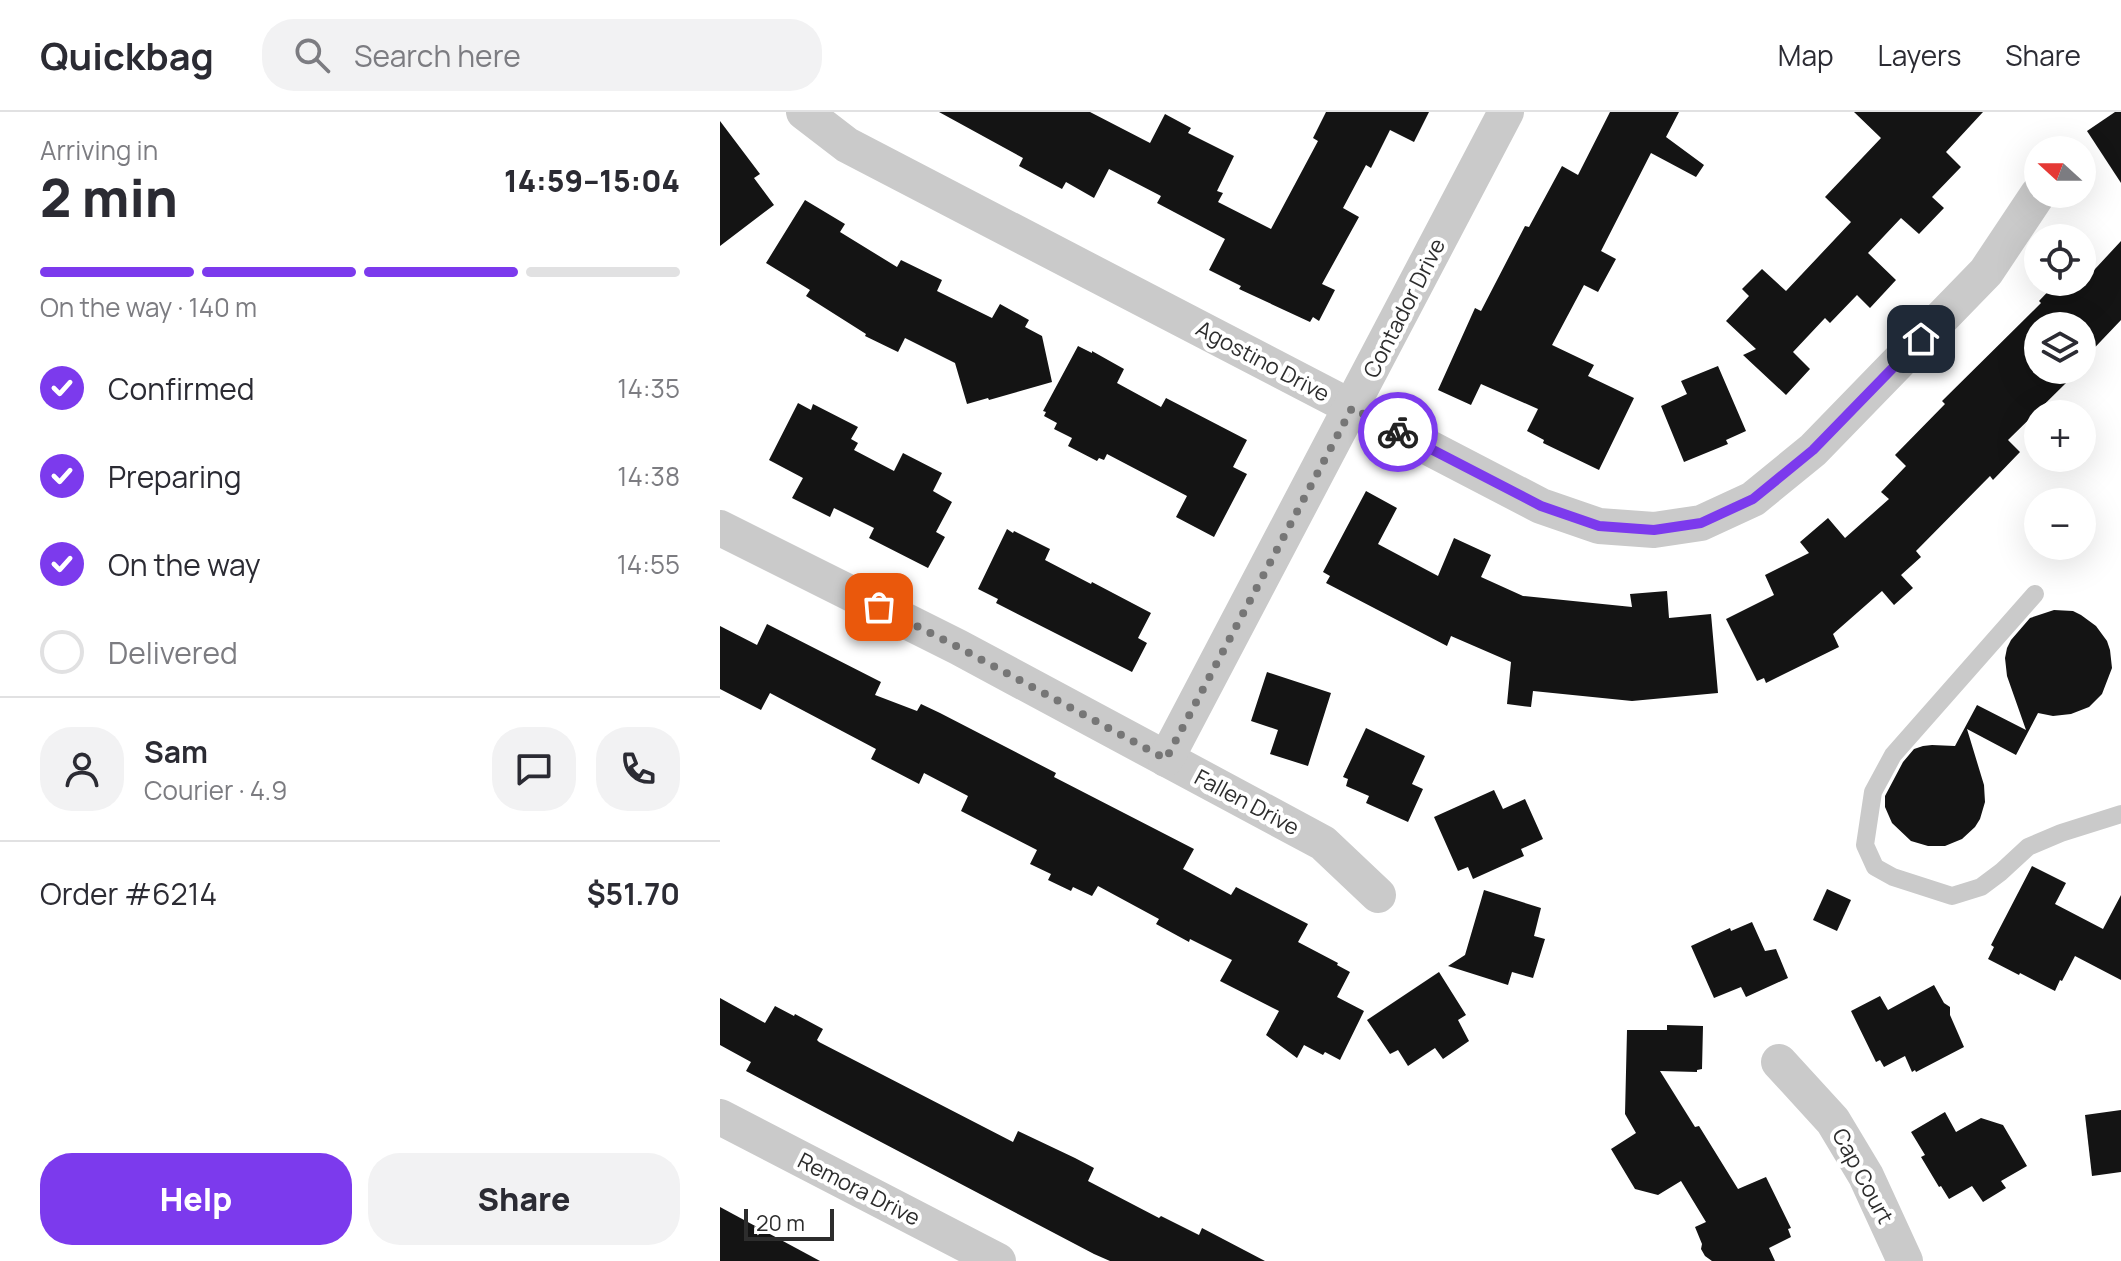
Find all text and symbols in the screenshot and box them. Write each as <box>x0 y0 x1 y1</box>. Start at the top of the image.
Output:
search box <box>262 19 822 91</box>
text: Quickbag <box>40 29 214 81</box>
icon: search <box>290 33 334 77</box>
text: Search here <box>354 35 521 76</box>
text: Map <box>1778 36 1834 74</box>
text: Layers <box>1878 36 1961 74</box>
text: Share <box>2005 36 2081 74</box>
text: Arriving in <box>40 132 158 168</box>
north arrow <box>2024 136 2096 208</box>
map controls <box>2024 136 2096 560</box>
text: 14:59–15:04 <box>504 160 680 201</box>
text: 2 min <box>40 162 178 233</box>
button: locate <box>2024 224 2096 296</box>
street label: Contador Drive <box>1356 233 1452 383</box>
text: On the way · 140 m <box>40 289 257 325</box>
pin <box>1887 305 1955 373</box>
button: layers <box>2024 312 2096 384</box>
street label: Agostino Drive <box>1191 313 1335 409</box>
icon: home <box>1899 317 1943 361</box>
icon: check <box>40 366 84 410</box>
text: Confirmed <box>108 368 255 409</box>
text: 14:35 <box>617 370 680 406</box>
courier <box>1358 392 1438 472</box>
button: + <box>2024 400 2096 472</box>
icon: bike <box>1376 410 1420 454</box>
icon: check <box>40 454 84 498</box>
text: Preparing <box>108 456 242 497</box>
text: 14:38 <box>617 458 680 494</box>
button: − <box>2024 488 2096 560</box>
icon: check <box>40 542 84 586</box>
text: On the way <box>108 544 261 585</box>
text: 14:55 <box>617 546 680 582</box>
pin <box>845 573 913 641</box>
icon: bag <box>857 585 901 629</box>
text: Delivered <box>108 632 238 673</box>
button: person <box>40 727 124 811</box>
button: chat <box>492 727 576 811</box>
button: phone <box>596 727 680 811</box>
text: Sam <box>144 731 208 772</box>
street label: Fallen Drive <box>1189 762 1305 842</box>
text: Courier · 4.9 <box>144 772 287 808</box>
text: Order #6214 <box>40 873 217 914</box>
text: $51.70 <box>587 873 680 914</box>
street label: Cap Court <box>1825 1123 1901 1229</box>
street label: Remora Drive <box>793 1145 925 1233</box>
button: Help <box>40 1153 352 1245</box>
button: Share <box>368 1153 680 1245</box>
scale bar <box>744 1205 834 1241</box>
text: 20 m <box>756 1208 805 1238</box>

